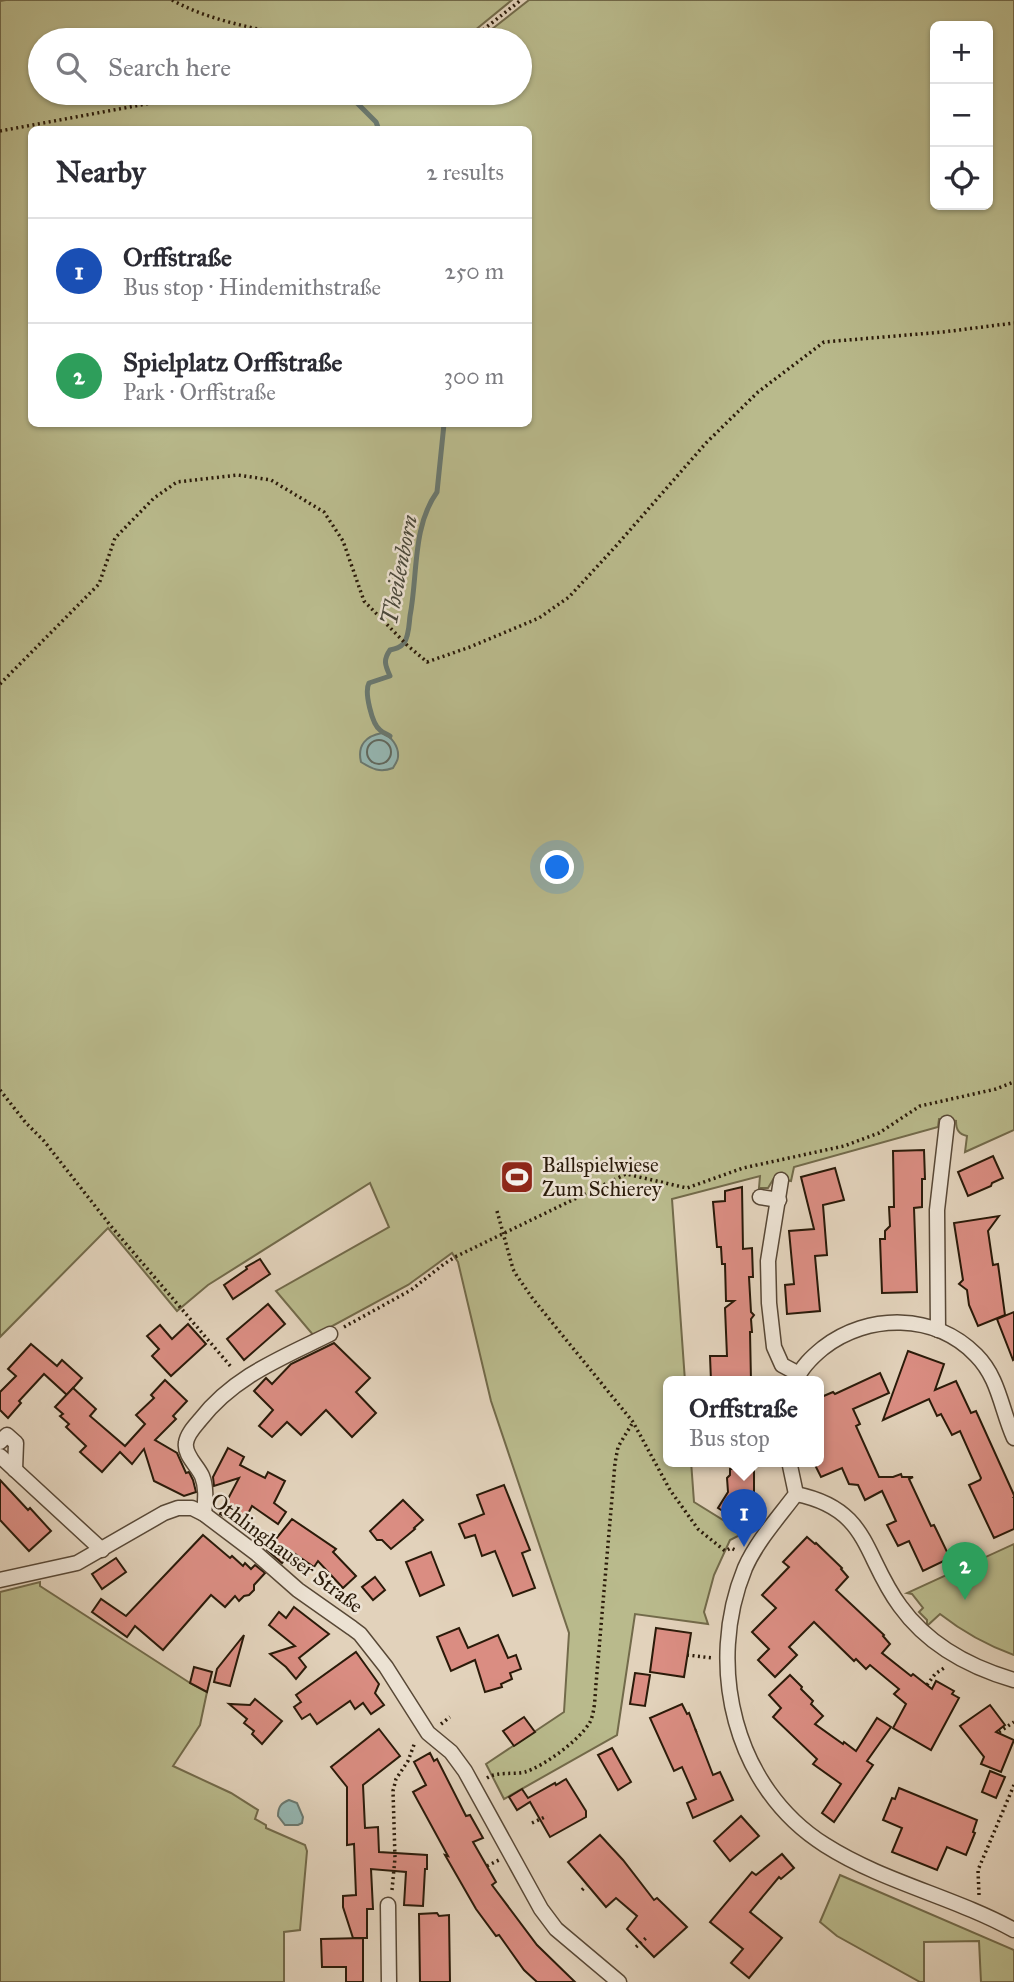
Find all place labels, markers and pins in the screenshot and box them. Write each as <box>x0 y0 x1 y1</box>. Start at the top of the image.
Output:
place label: Ballspielwiese Zum Schierey <box>542 1152 663 1202</box>
sports icon: Ballspielwiese Zum Schierey <box>498 1158 536 1196</box>
pin: 1 <box>721 1489 767 1547</box>
pin: 2 <box>942 1542 988 1600</box>

